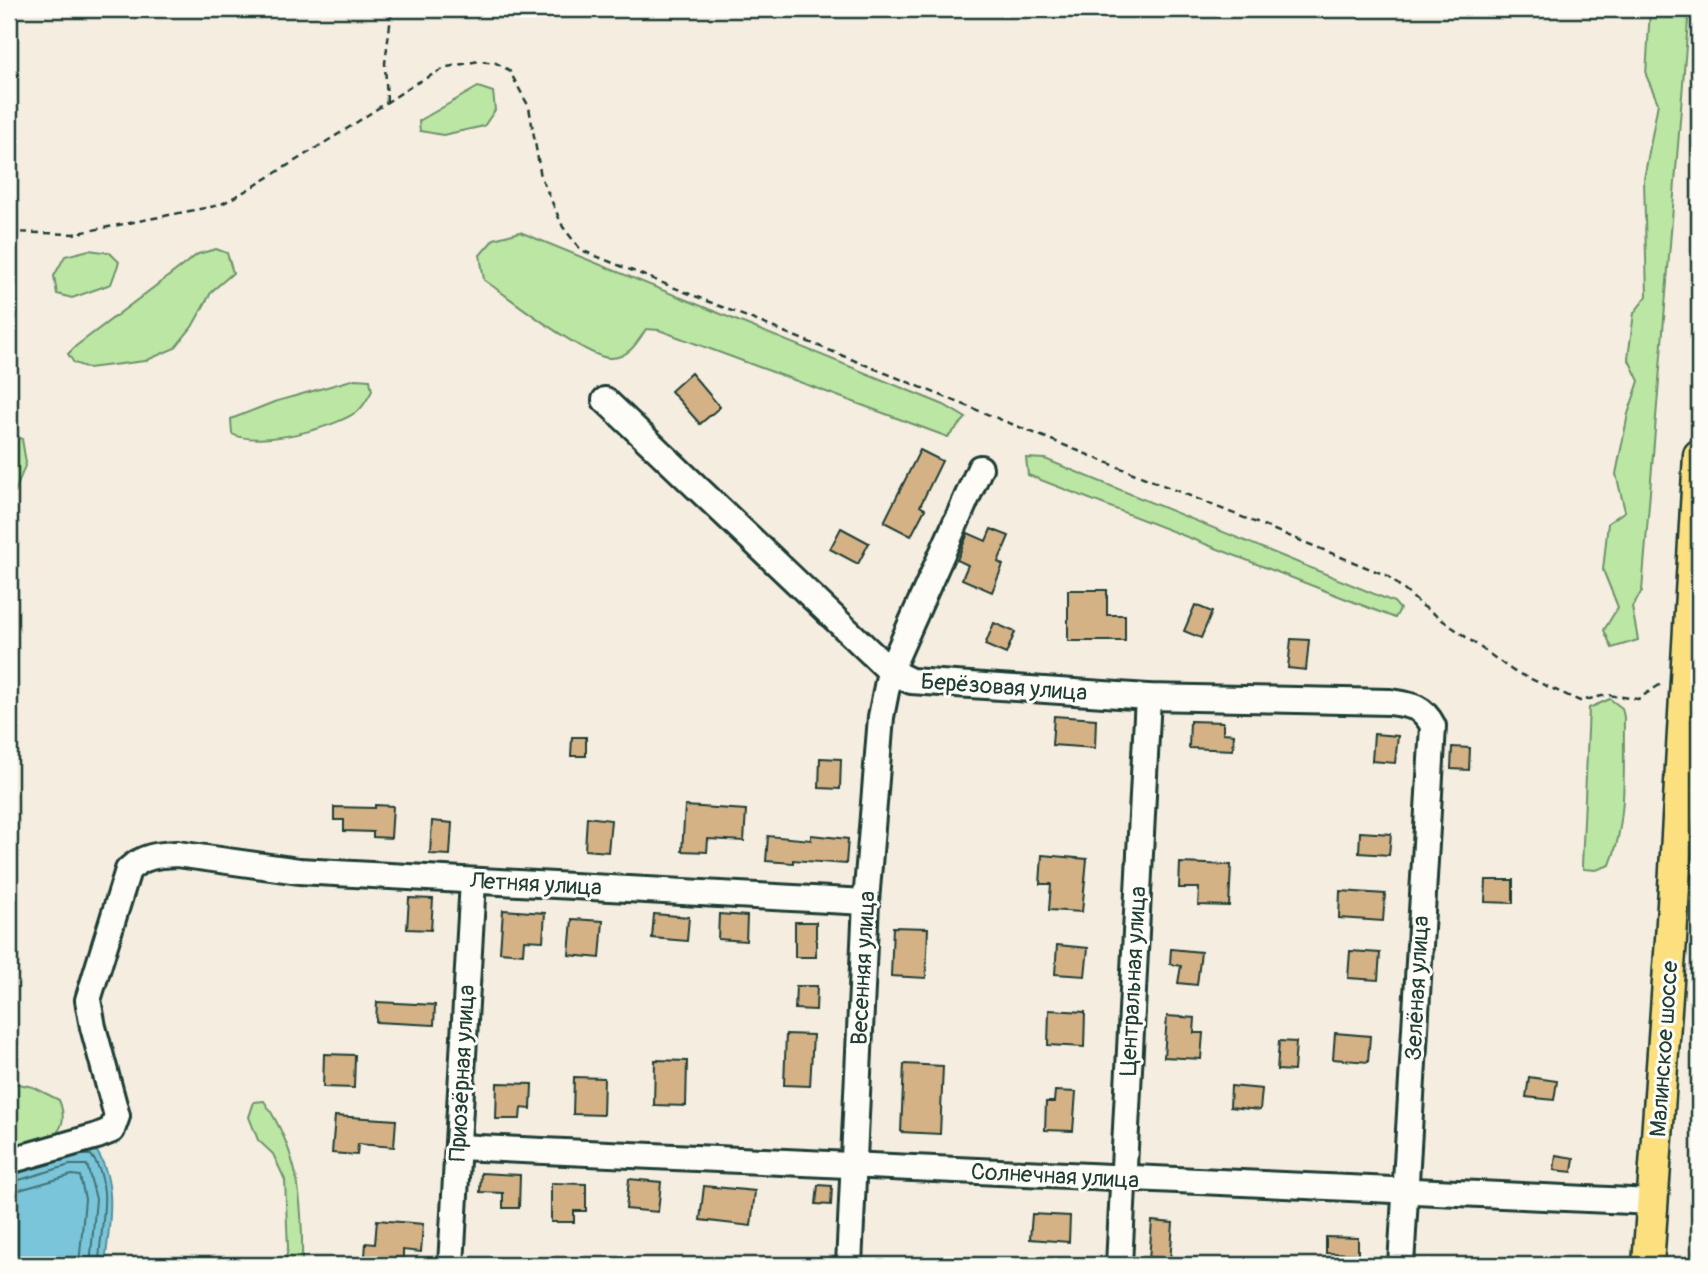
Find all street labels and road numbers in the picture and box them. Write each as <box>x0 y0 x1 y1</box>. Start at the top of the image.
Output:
street label: Берёзовая улица <box>920 667 1088 707</box>
street label: Летняя улица <box>468 866 603 902</box>
street label: Центральная улица <box>1114 885 1152 1077</box>
street label: Весенняя улица <box>844 890 882 1046</box>
street label: Зелёная улица <box>1399 915 1435 1061</box>
street label: Малинское шоссе <box>1643 959 1685 1138</box>
street label: Приозёрная улица <box>443 984 481 1162</box>
street label: Солнечная улица <box>970 1157 1140 1195</box>

